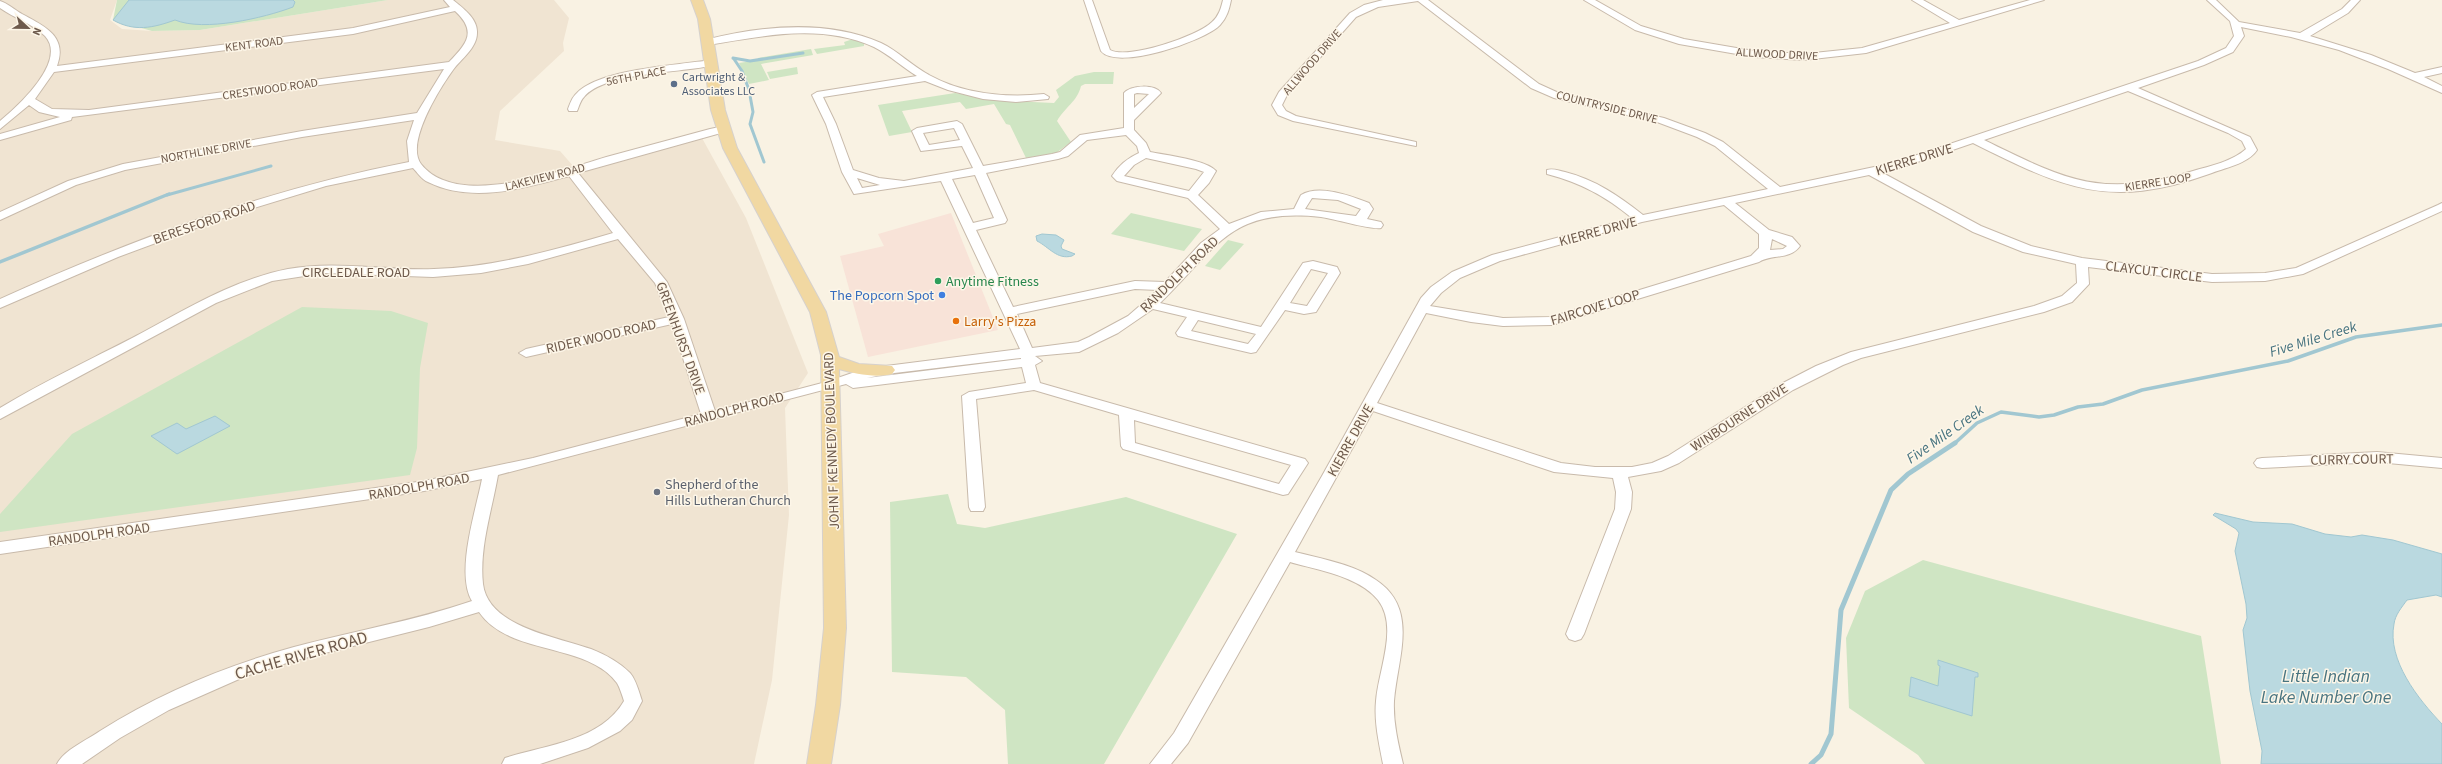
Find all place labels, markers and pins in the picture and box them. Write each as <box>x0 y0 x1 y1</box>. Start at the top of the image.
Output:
place label: Cartwright & Associates LLC <box>682 69 755 100</box>
marker: Cartwright & Associates LLC <box>669 79 679 89</box>
place label: Anytime Fitness <box>946 272 1039 292</box>
marker: Anytime Fitness <box>933 276 943 286</box>
place label: The Popcorn Spot <box>830 286 934 306</box>
marker: The Popcorn Spot <box>937 290 947 300</box>
place label: Larry's Pizza <box>964 312 1036 332</box>
marker: Larry's Pizza <box>951 316 961 326</box>
place label: Shepherd of the Hills Lutheran Church <box>665 475 791 511</box>
marker: Shepherd of the Hills Lutheran Church <box>652 487 662 497</box>

